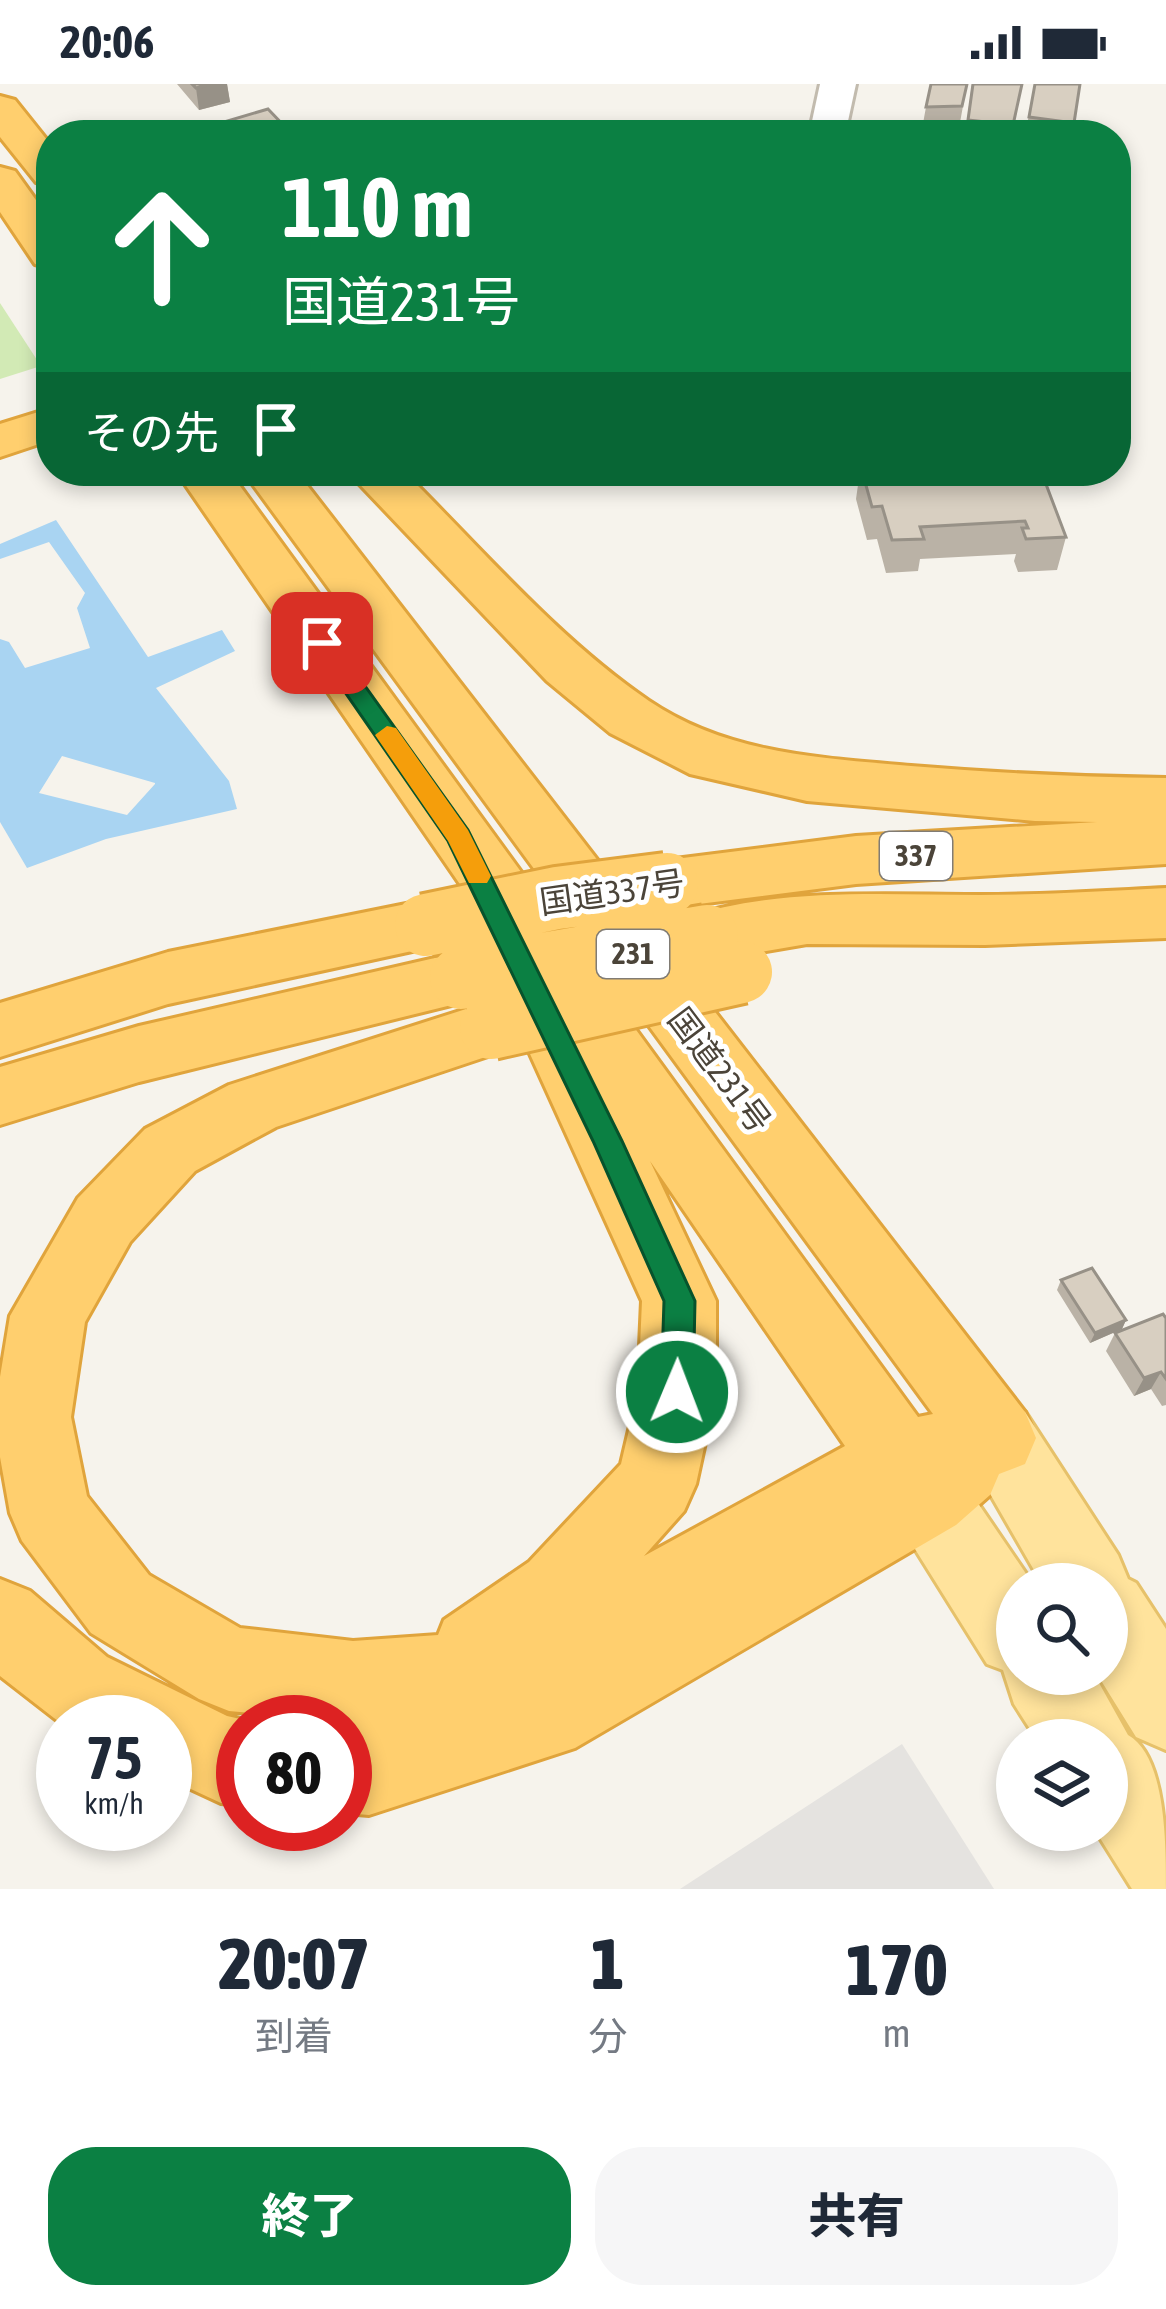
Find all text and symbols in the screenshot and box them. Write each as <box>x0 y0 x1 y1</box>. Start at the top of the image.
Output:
text: 20:06 <box>60 16 154 68</box>
text: 110 m <box>282 159 472 255</box>
icon: ahead <box>84 168 240 324</box>
text: 国道231号 <box>282 271 520 332</box>
icon: arrive <box>243 396 309 462</box>
text: その先 <box>84 407 219 459</box>
pin <box>271 592 373 694</box>
icon: arrive <box>289 610 355 676</box>
road number: 337 <box>880 832 952 880</box>
street label: 国道337号 <box>537 863 687 921</box>
road number: 231 <box>597 930 669 978</box>
street label: 国道231号 <box>661 1000 779 1140</box>
position arrow <box>614 1329 740 1455</box>
map controls <box>996 1563 1128 1851</box>
button: search <box>996 1563 1128 1695</box>
speed limit sign: 80 <box>216 1695 372 1851</box>
button: layers <box>996 1719 1128 1851</box>
text: 75 <box>86 1723 142 1792</box>
text: km/h <box>84 1786 144 1820</box>
text: 20:07 <box>219 1922 370 2004</box>
text: 1 <box>591 1922 625 2004</box>
text: 170 <box>846 1928 947 2010</box>
text: m <box>883 2011 911 2055</box>
text: 到着 <box>255 2014 333 2058</box>
text: 分 <box>588 2014 627 2058</box>
button: 終了 <box>48 2147 571 2285</box>
button: 共有 <box>595 2147 1118 2285</box>

